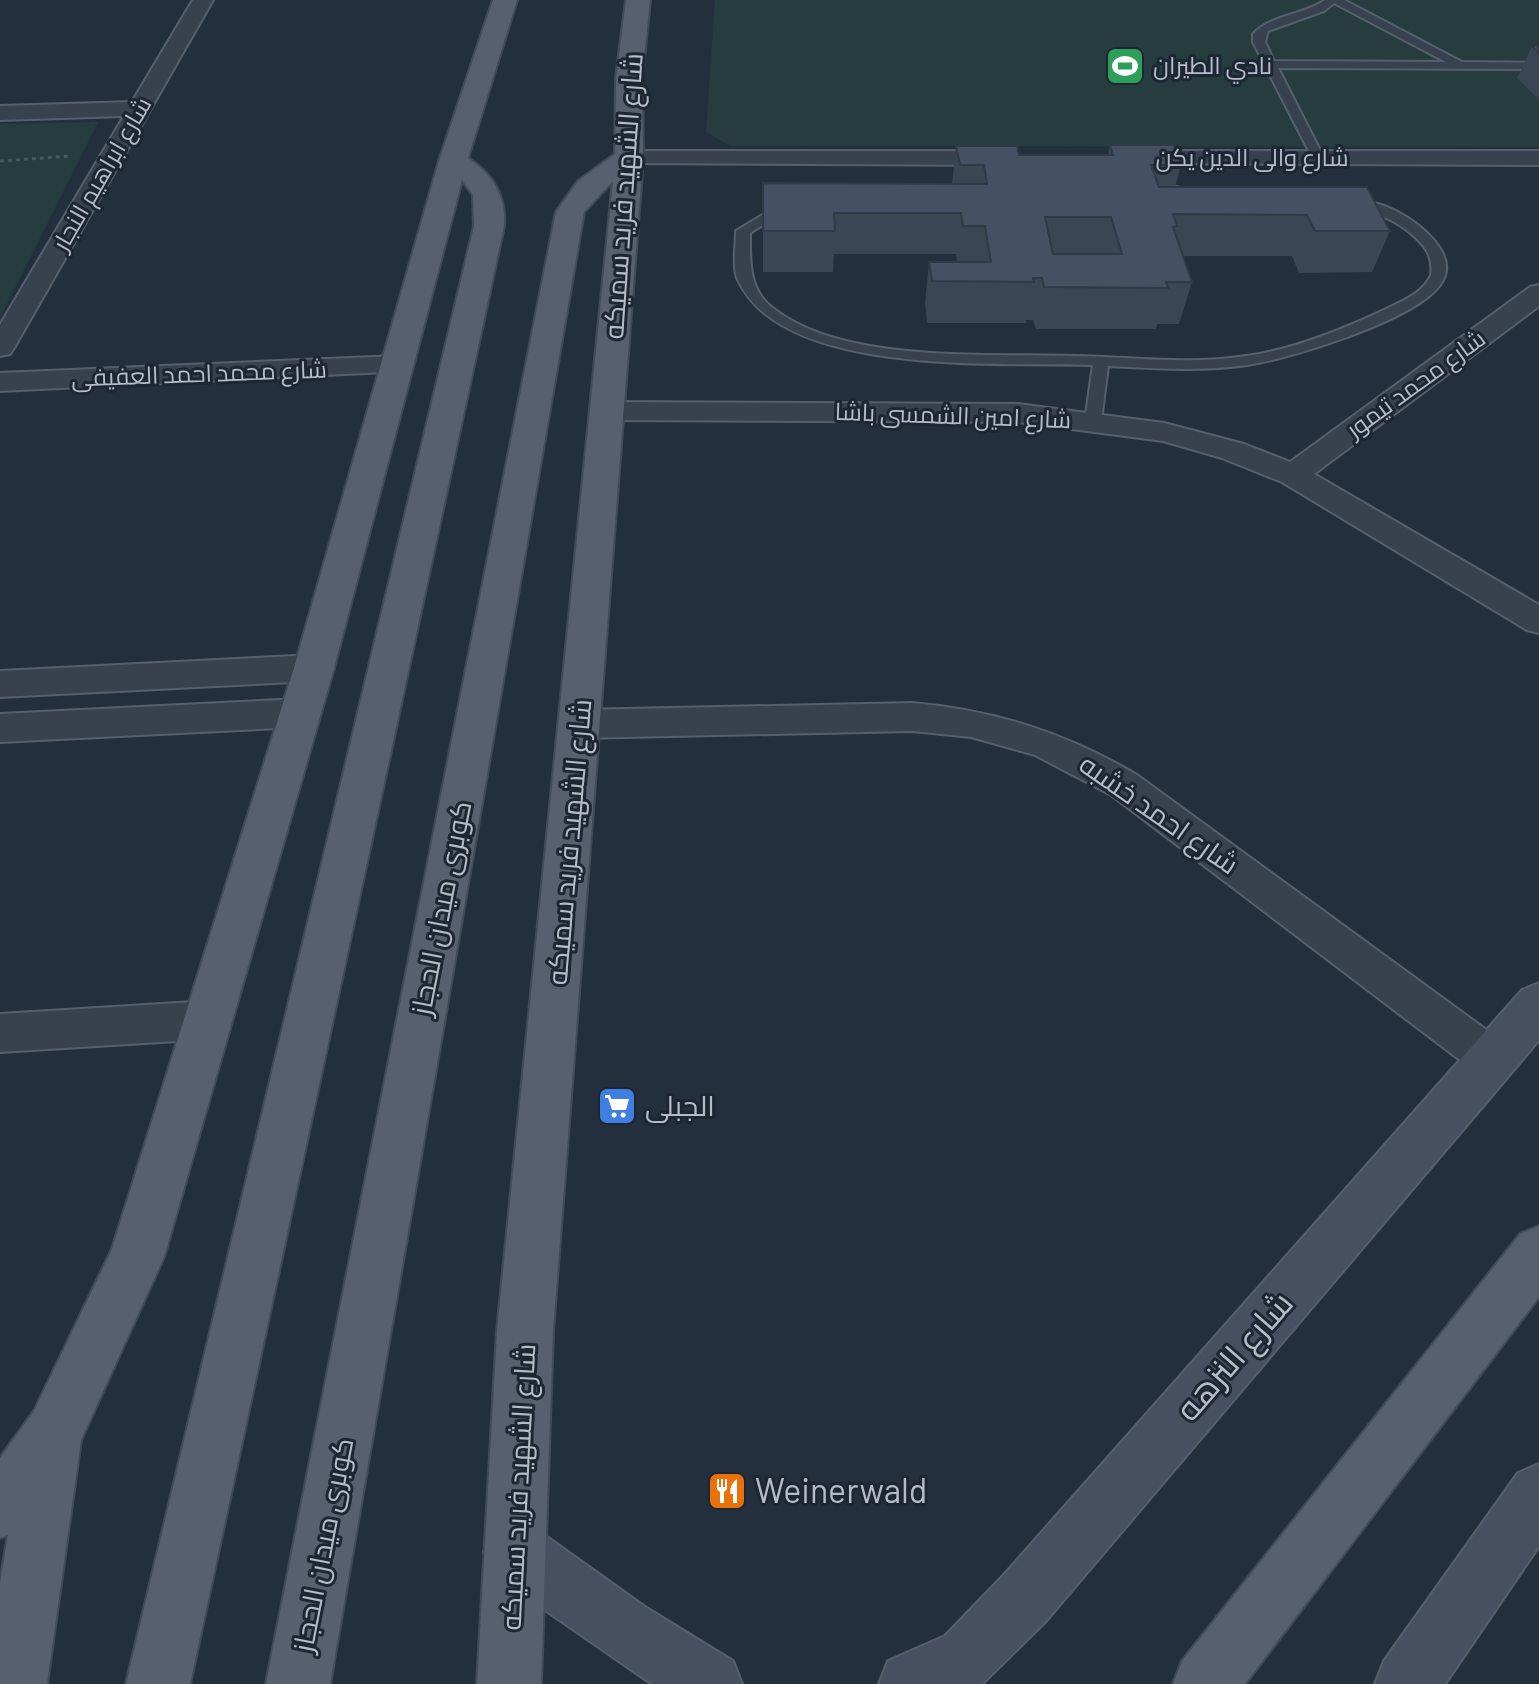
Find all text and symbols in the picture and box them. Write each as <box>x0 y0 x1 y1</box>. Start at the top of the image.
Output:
sports icon: نادي الطيران <box>1104 45 1146 87</box>
place label: نادي الطيران <box>1153 50 1272 84</box>
street label: شارع الشهيد فريد سميكه <box>595 52 652 340</box>
street label: شارع ابراهيم النجار <box>44 91 159 258</box>
street label: شارع والى الدين يكن <box>1156 142 1348 174</box>
street label: شارع محمد تيمور <box>1338 323 1492 447</box>
street label: شارع محمد احمد العفيفى <box>71 354 327 394</box>
street label: شارع امين الشمسى باشا <box>834 396 1072 436</box>
street label: شارع الشهيد فريد سميكه <box>539 697 600 987</box>
street label: شارع احمد خشبه <box>1072 746 1246 883</box>
street label: كوبرى ميدان الحجاز <box>402 798 478 1020</box>
supermarket icon: الجبلى <box>596 1085 638 1127</box>
place label: الجبلى <box>645 1088 715 1123</box>
street label: شارع النزهه <box>1166 1282 1303 1431</box>
street label: شارع الشهيد فريد سميكه <box>493 1343 544 1631</box>
street label: كوبرى ميدان الحجاز <box>284 1435 360 1657</box>
place label: Weinerwald <box>755 1469 927 1510</box>
restaurant icon: Weinerwald <box>706 1470 748 1512</box>

